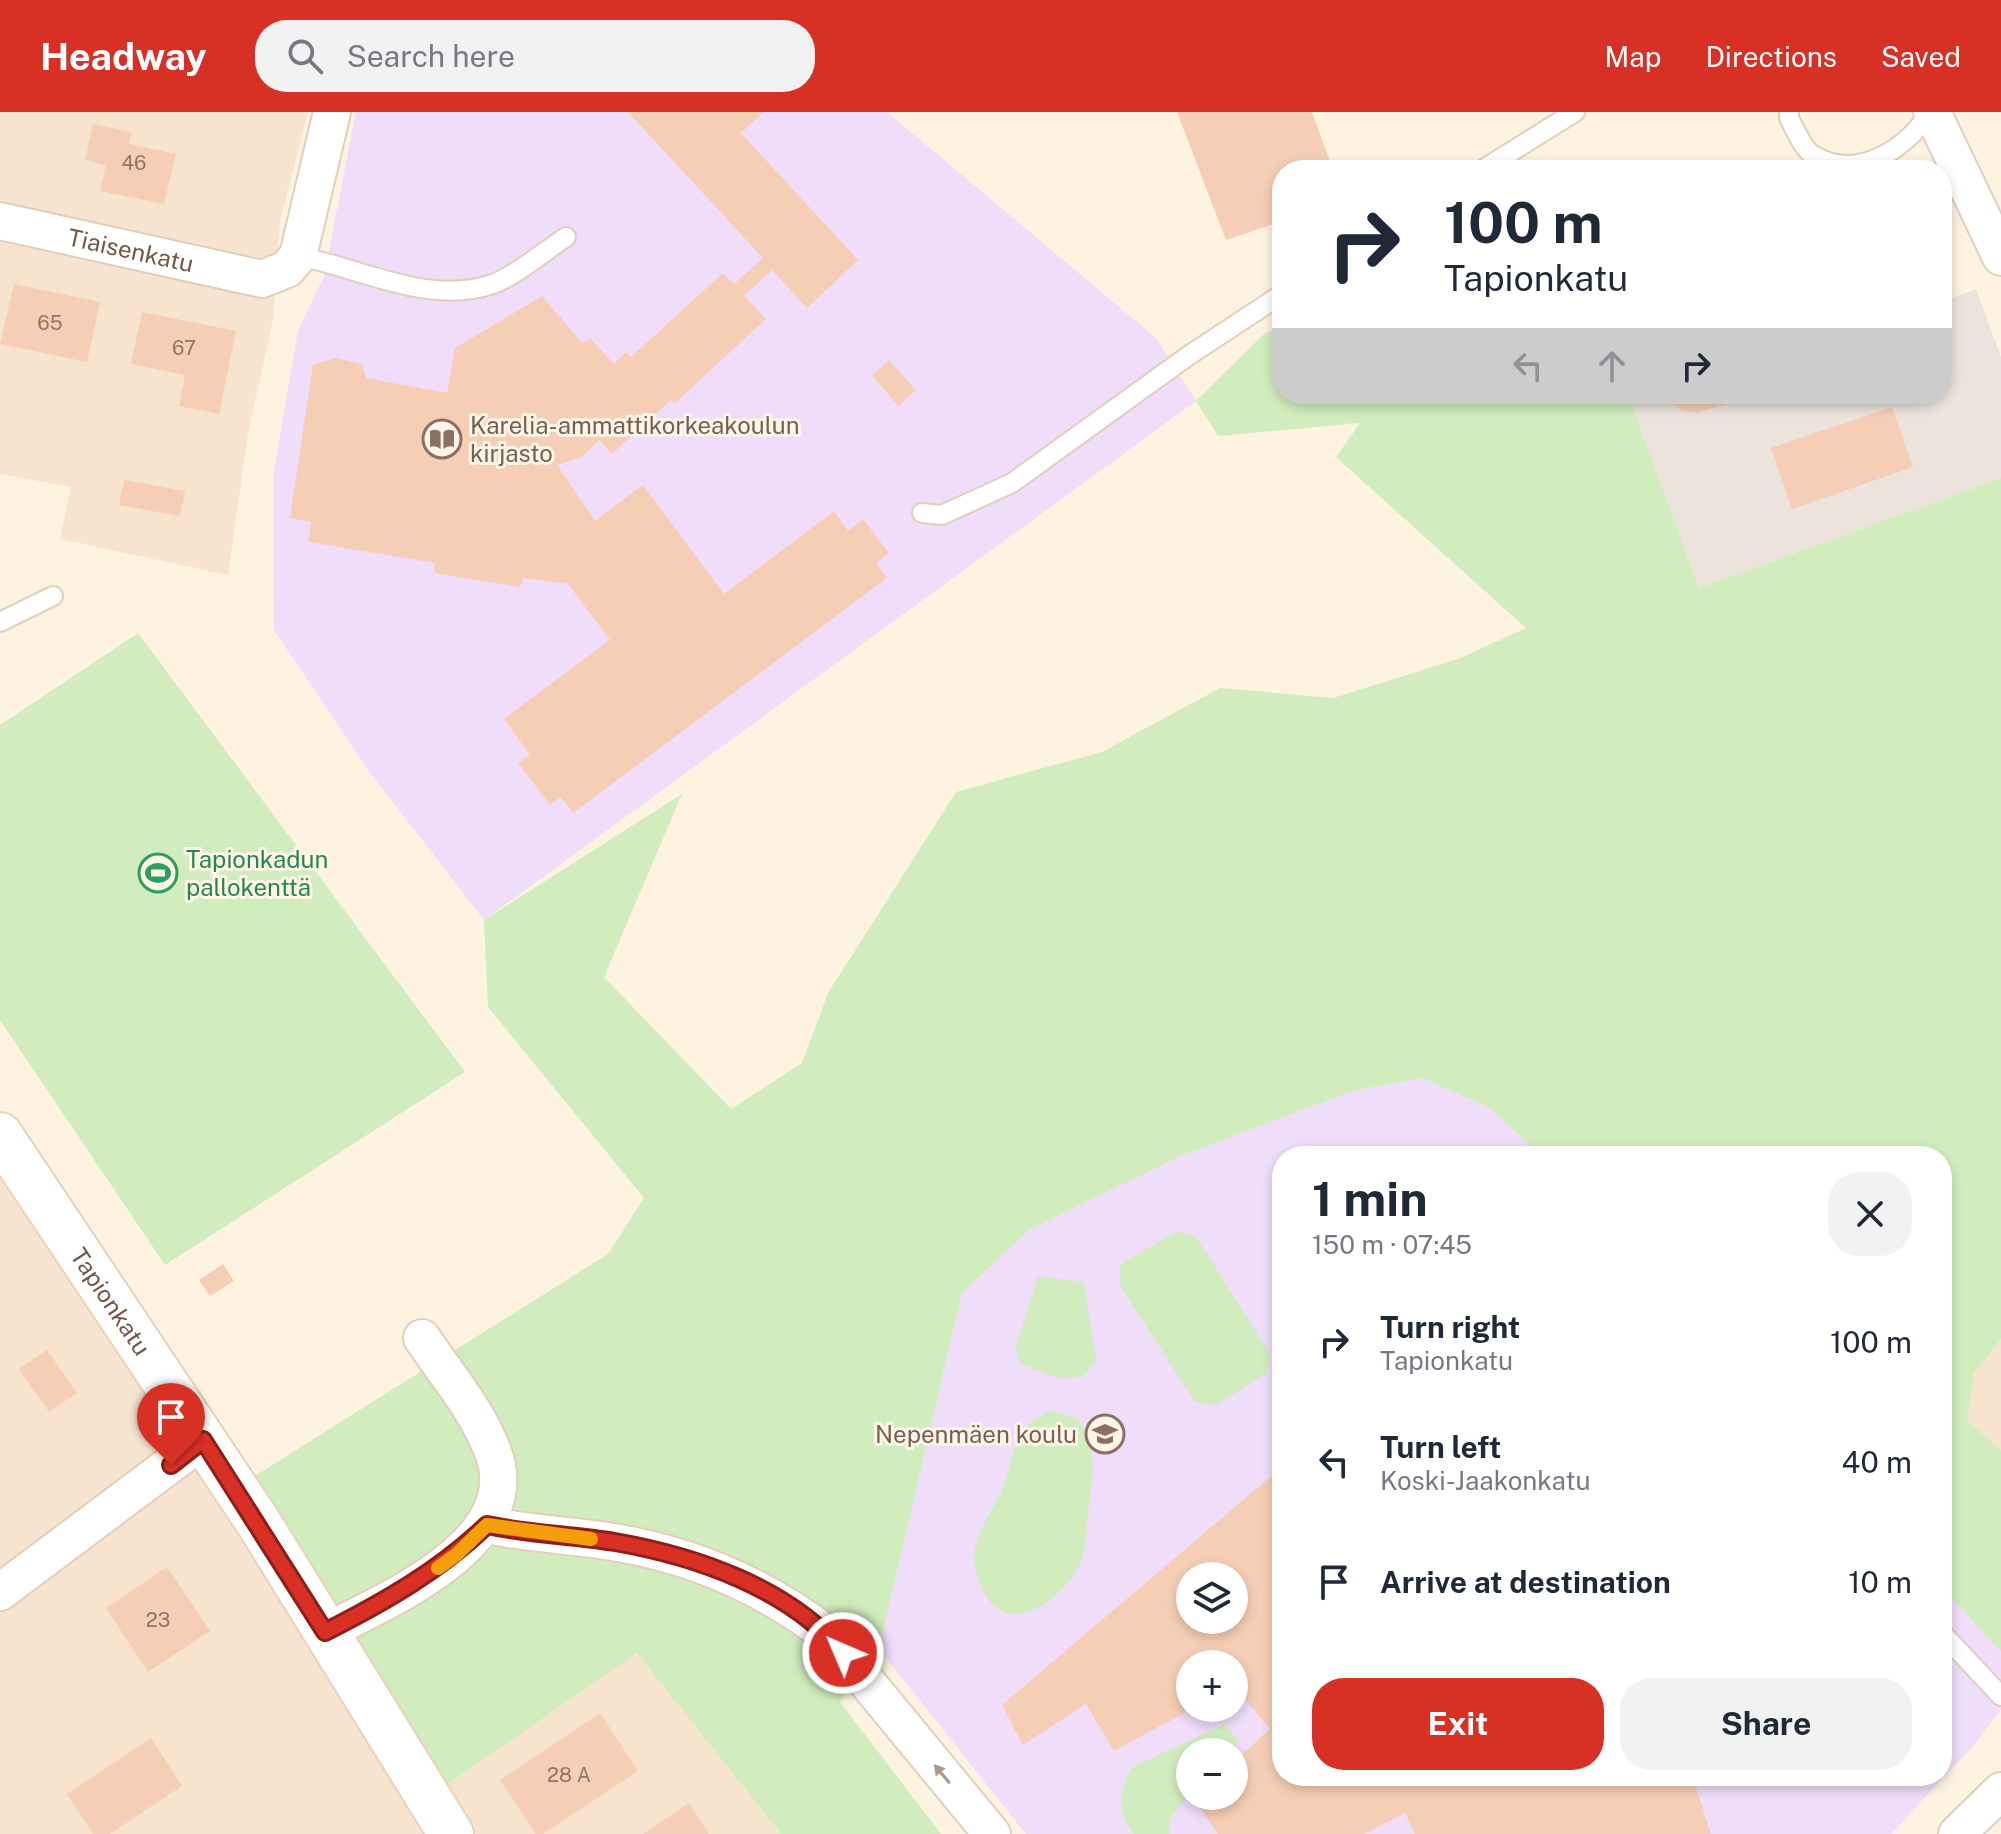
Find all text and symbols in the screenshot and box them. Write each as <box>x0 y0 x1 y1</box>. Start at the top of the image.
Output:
search box <box>255 20 815 92</box>
text: Headway <box>40 34 207 79</box>
icon: search <box>283 34 327 78</box>
text: Search here <box>347 38 515 74</box>
text: Map <box>1605 40 1661 73</box>
text: Directions <box>1705 40 1837 73</box>
text: Saved <box>1881 40 1961 73</box>
house number: 46 <box>121 151 147 175</box>
text: 100 m <box>1444 190 1603 256</box>
icon: right <box>1312 192 1416 296</box>
street label: Tiaisenkatu <box>65 222 196 277</box>
text: Tapionkatu <box>1444 257 1628 299</box>
house number: 65 <box>37 311 63 335</box>
house number: 67 <box>172 336 196 360</box>
icon: left <box>1506 344 1550 388</box>
icon: ahead <box>1590 344 1634 388</box>
icon: right <box>1674 344 1718 388</box>
place label: Karelia-ammattikorkeakoulun kirjasto <box>470 411 800 467</box>
library icon: Karelia-ammattikorkeakoulun kirjasto <box>421 418 463 460</box>
place label: Tapionkadun pallokenttä <box>186 845 328 901</box>
sports icon: Tapionkadun pallokenttä <box>137 852 179 894</box>
text: 1 min <box>1312 1170 1428 1227</box>
button: close <box>1828 1172 1912 1256</box>
text: 150 m · 07:45 <box>1312 1229 1472 1260</box>
street label: Tapionkatu <box>65 1243 157 1360</box>
text: Turn right <box>1380 1309 1520 1345</box>
icon: right <box>1312 1320 1356 1364</box>
text: 100 m <box>1830 1324 1912 1360</box>
text: Tapionkatu <box>1380 1345 1513 1376</box>
pin <box>137 1383 205 1465</box>
icon: arrive <box>149 1395 193 1439</box>
school or university icon: Nepenmäen koulu <box>1084 1413 1126 1455</box>
place label: Nepenmäen koulu <box>875 1420 1077 1448</box>
text: Turn left <box>1380 1429 1501 1465</box>
icon: left <box>1312 1440 1356 1484</box>
text: 40 m <box>1842 1444 1912 1480</box>
text: Koski-Jaakonkatu <box>1380 1465 1591 1496</box>
icon: arrive <box>1312 1560 1356 1604</box>
map controls <box>1176 1562 1248 1810</box>
button: layers <box>1176 1562 1248 1634</box>
text: Arrive at destination <box>1380 1564 1671 1600</box>
text: 10 m <box>1848 1564 1912 1600</box>
house number: 23 <box>146 1608 170 1632</box>
position arrow <box>801 1611 885 1695</box>
button: + <box>1176 1650 1248 1722</box>
button: Exit <box>1312 1678 1604 1770</box>
button: Share <box>1620 1678 1912 1770</box>
button: − <box>1176 1738 1248 1810</box>
house number: 28 A <box>547 1763 591 1787</box>
one-way arrow <box>934 1764 951 1784</box>

